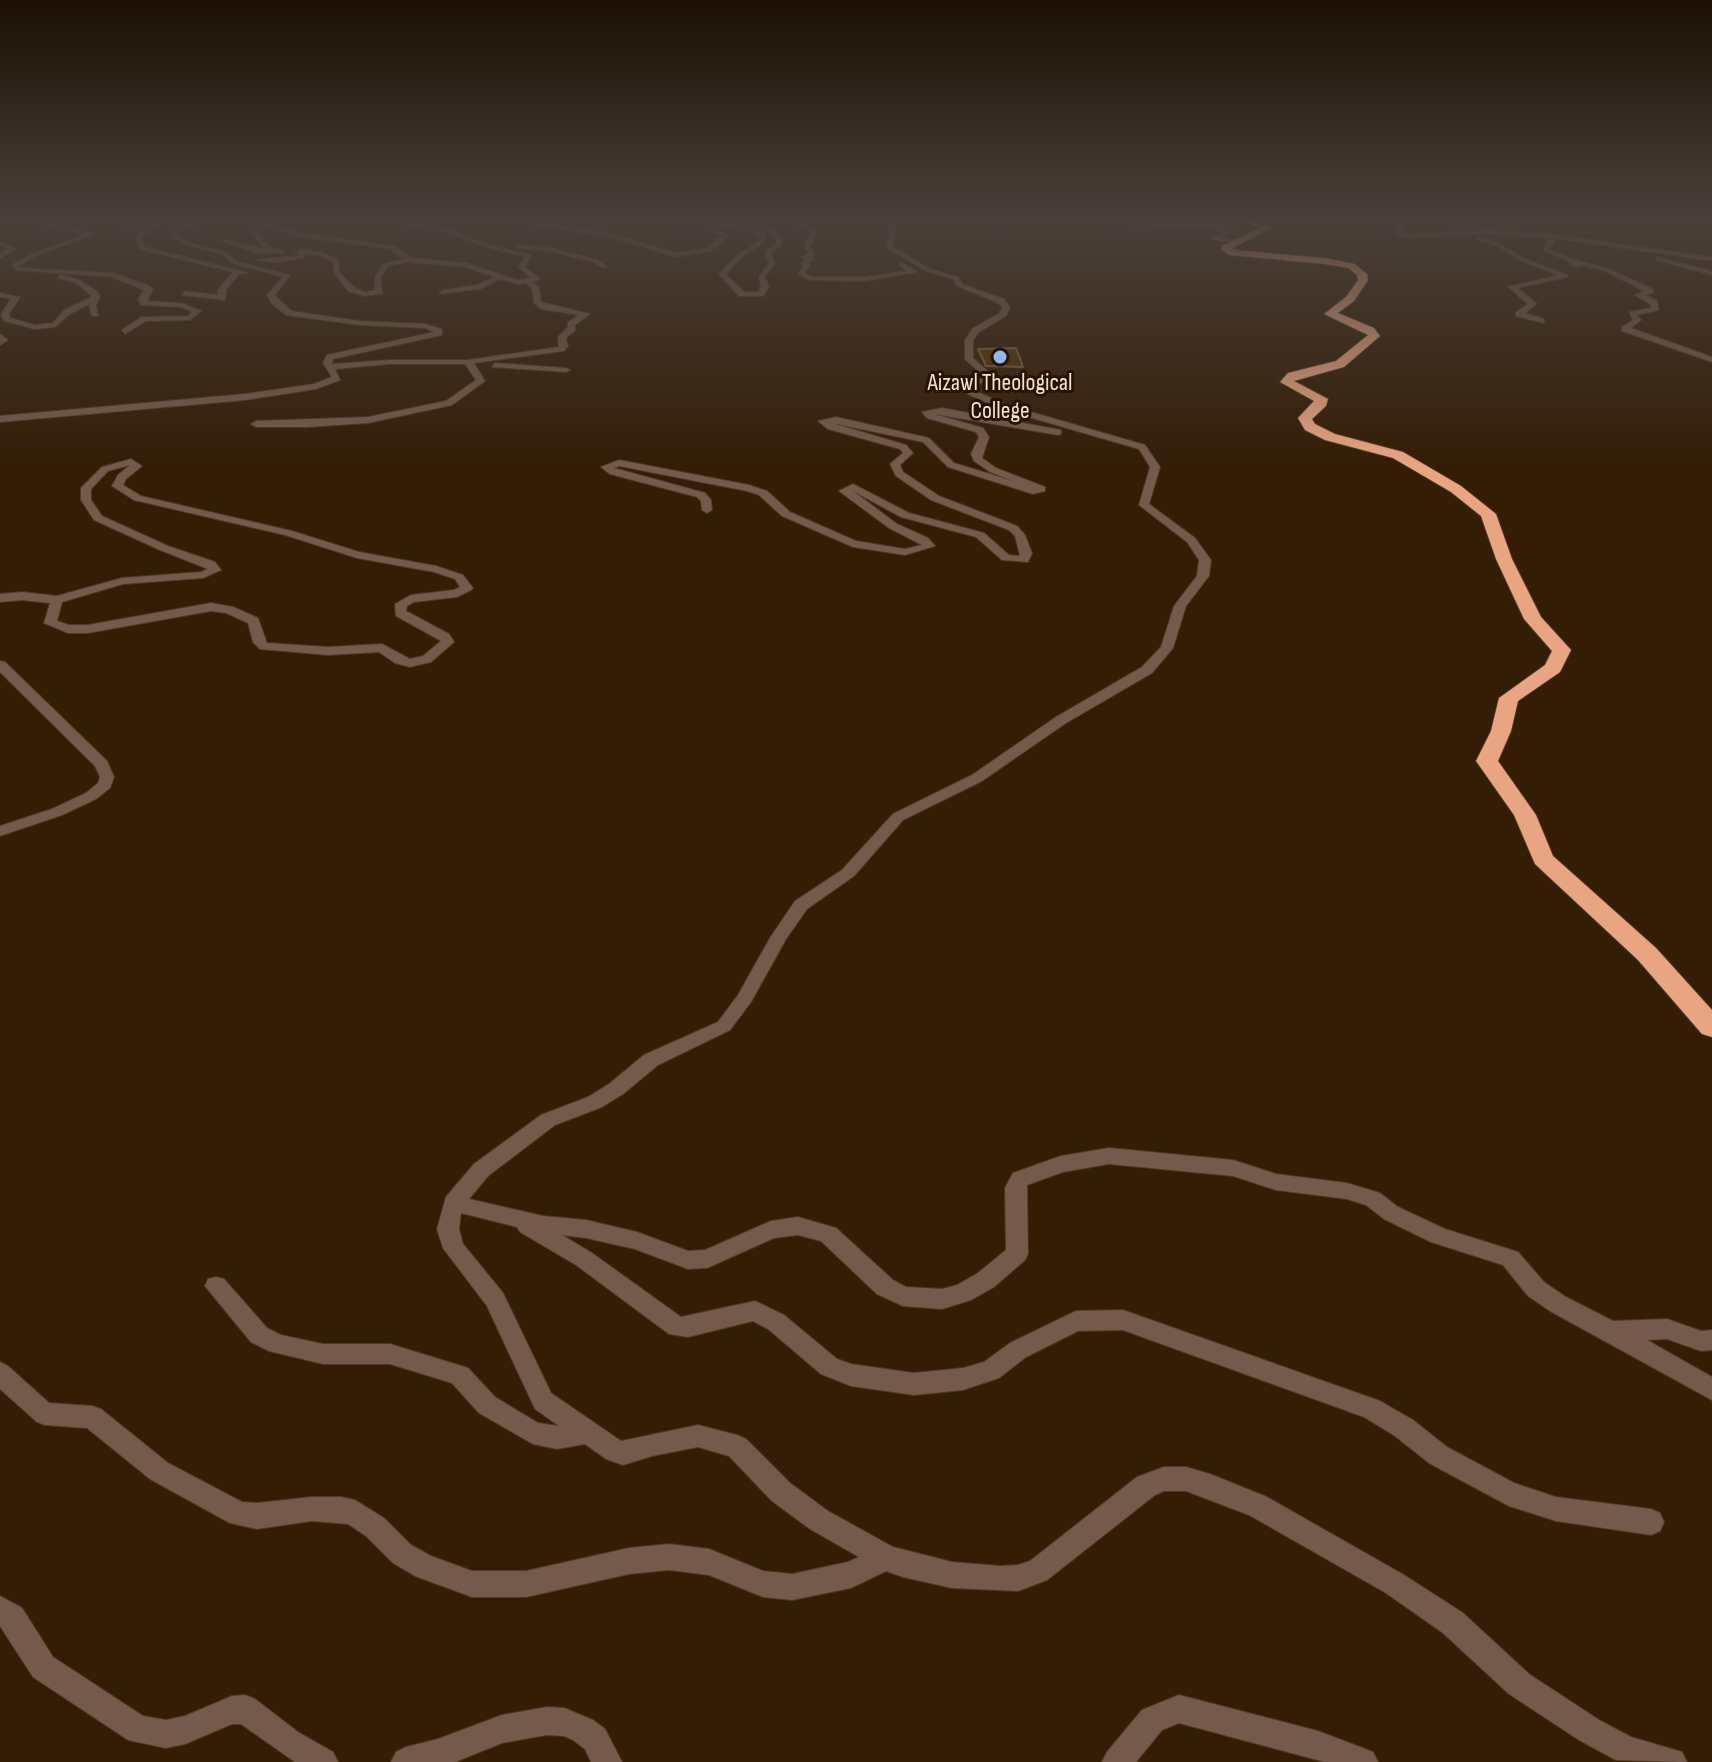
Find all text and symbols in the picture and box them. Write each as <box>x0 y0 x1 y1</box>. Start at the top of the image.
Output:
marker: Aizawl Theological College <box>991 348 1009 366</box>
place label: Aizawl Theological College <box>927 370 1073 426</box>

